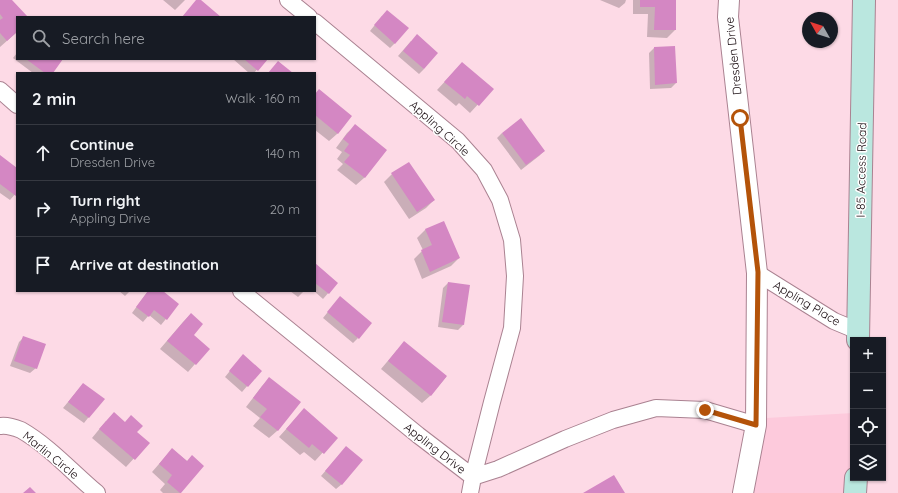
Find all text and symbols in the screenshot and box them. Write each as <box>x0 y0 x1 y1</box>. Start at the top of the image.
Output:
north arrow <box>802 12 838 48</box>
search box <box>16 16 316 60</box>
street label: Dresden Drive <box>721 16 745 96</box>
icon: search <box>30 27 52 49</box>
text: Search here <box>62 29 145 48</box>
text: 2 min <box>32 88 76 109</box>
text: Walk · 160 m <box>225 90 300 106</box>
street label: Appling Circle <box>407 97 473 159</box>
route start <box>731 109 749 127</box>
street label: I-85 Access Road <box>853 122 869 218</box>
text: Continue <box>70 135 134 154</box>
icon: ahead <box>32 142 54 164</box>
text: 140 m <box>265 145 300 161</box>
text: Dresden Drive <box>70 154 155 170</box>
text: Turn right <box>70 191 141 210</box>
icon: right <box>32 198 54 220</box>
text: 20 m <box>270 201 300 217</box>
text: Appling Drive <box>70 210 150 226</box>
icon: arrive <box>32 254 54 276</box>
text: Arrive at destination <box>70 255 219 274</box>
street label: Appling Place <box>771 277 843 329</box>
map controls <box>850 337 886 481</box>
button: + <box>850 337 886 373</box>
button: − <box>850 373 886 409</box>
route end <box>696 401 714 419</box>
button: locate <box>850 409 886 445</box>
street label: Appling Drive <box>401 419 469 477</box>
street label: Marlin Circle <box>20 428 82 482</box>
button: layers <box>850 445 886 481</box>

